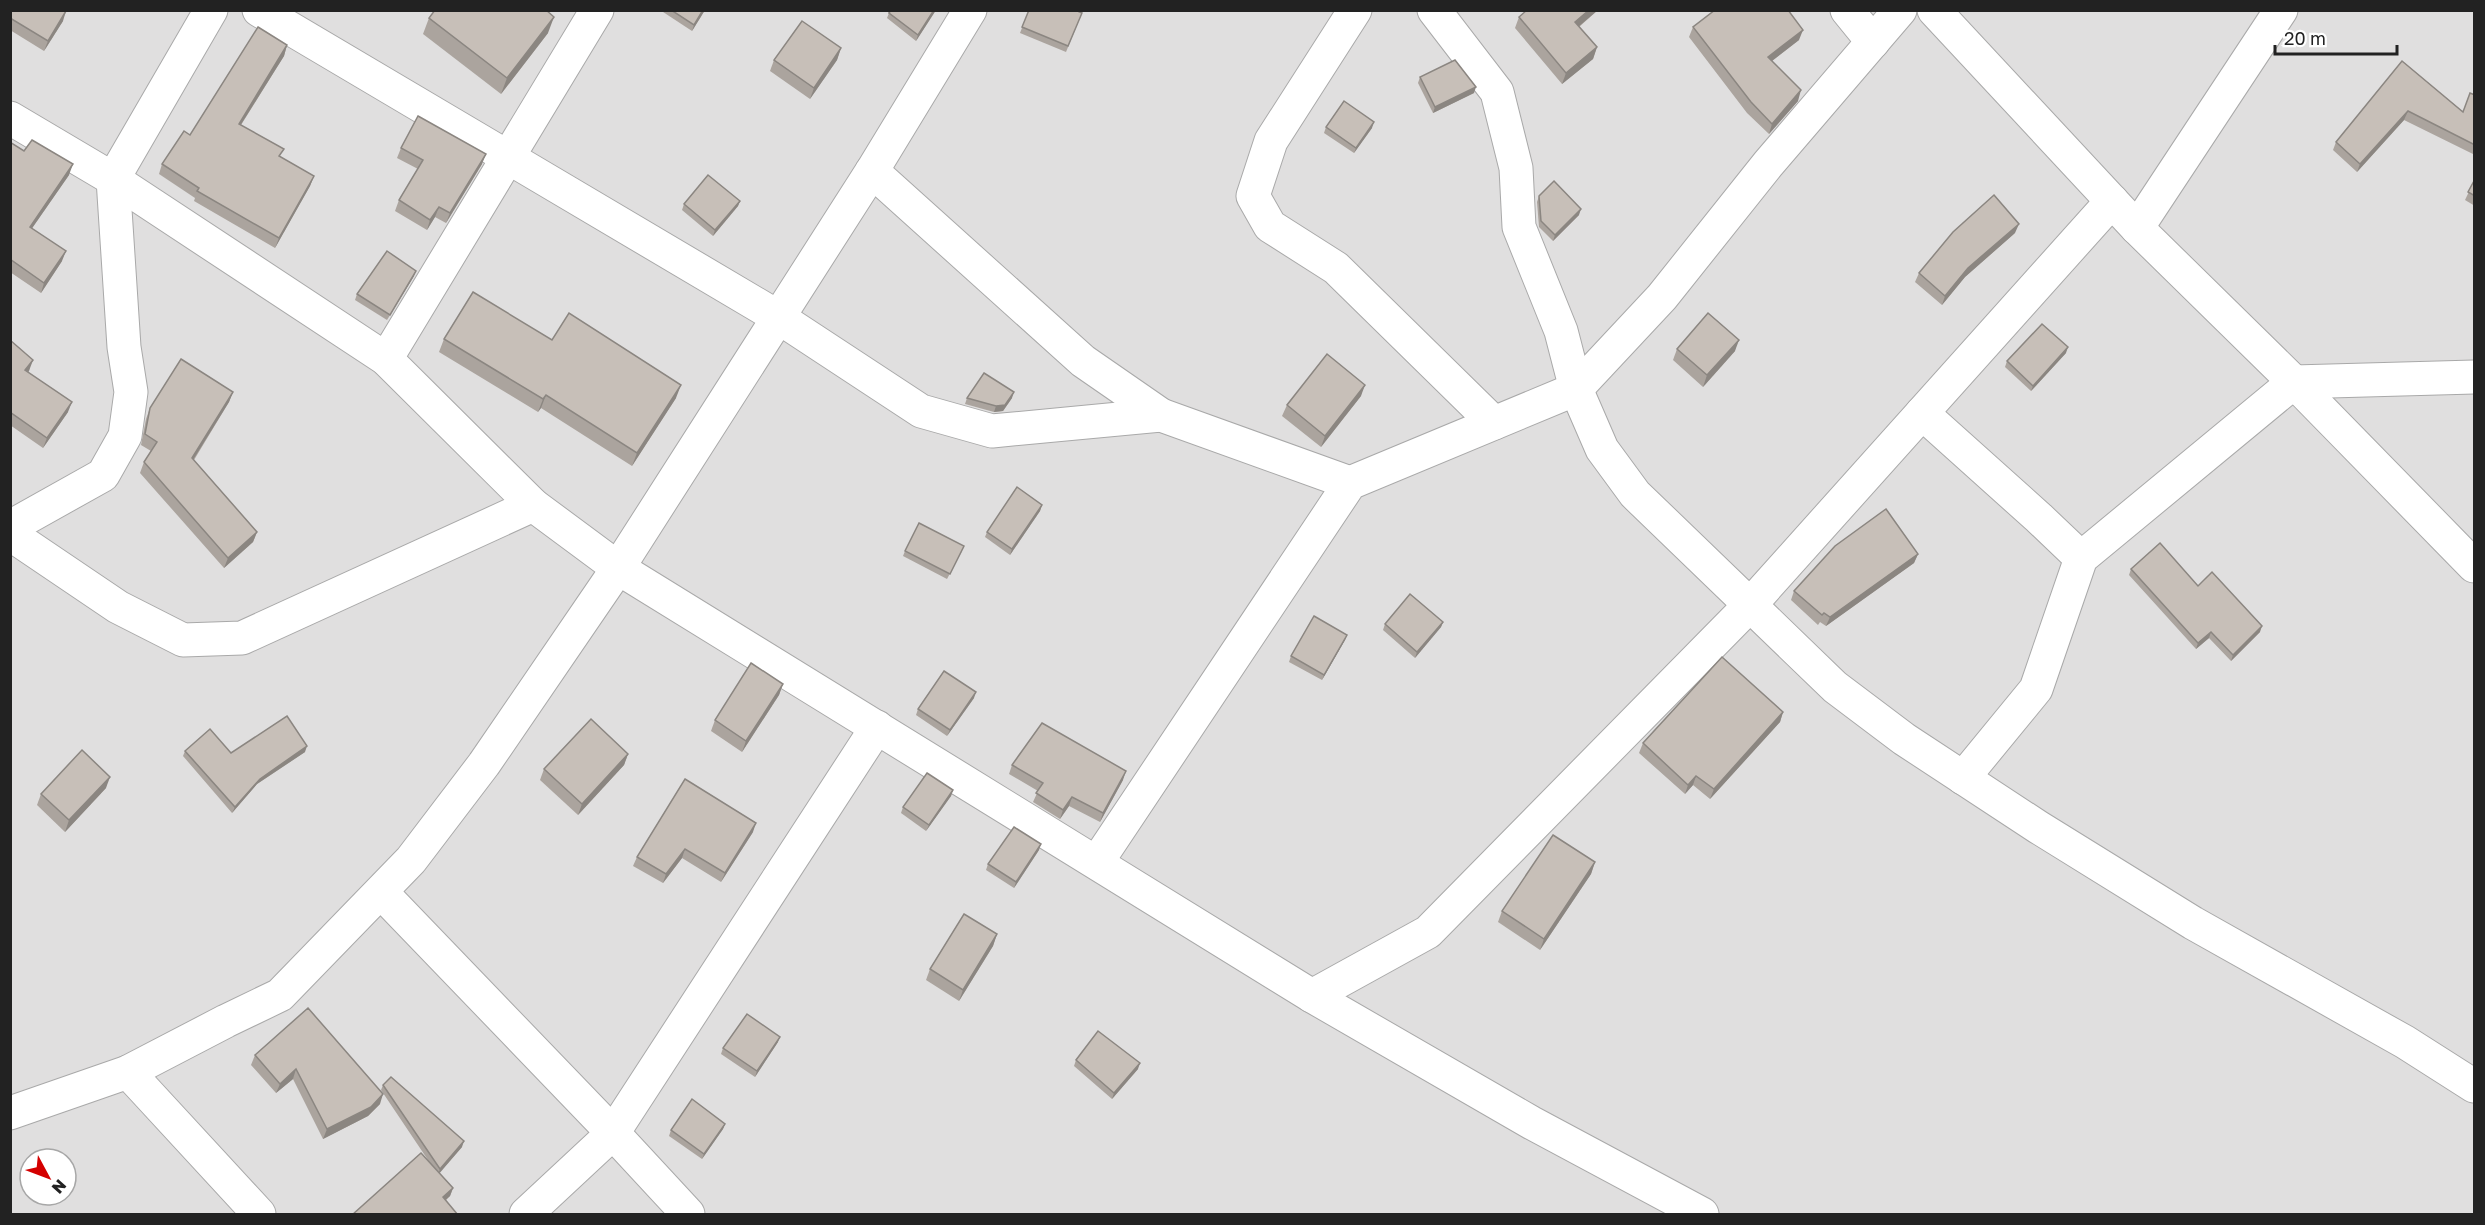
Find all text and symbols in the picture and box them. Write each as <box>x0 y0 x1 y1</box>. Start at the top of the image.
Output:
scale bar <box>2275 18 2396 56</box>
text: 20 m <box>2284 27 2326 49</box>
north arrow <box>18 1147 78 1207</box>
text: N <box>48 1176 71 1198</box>

